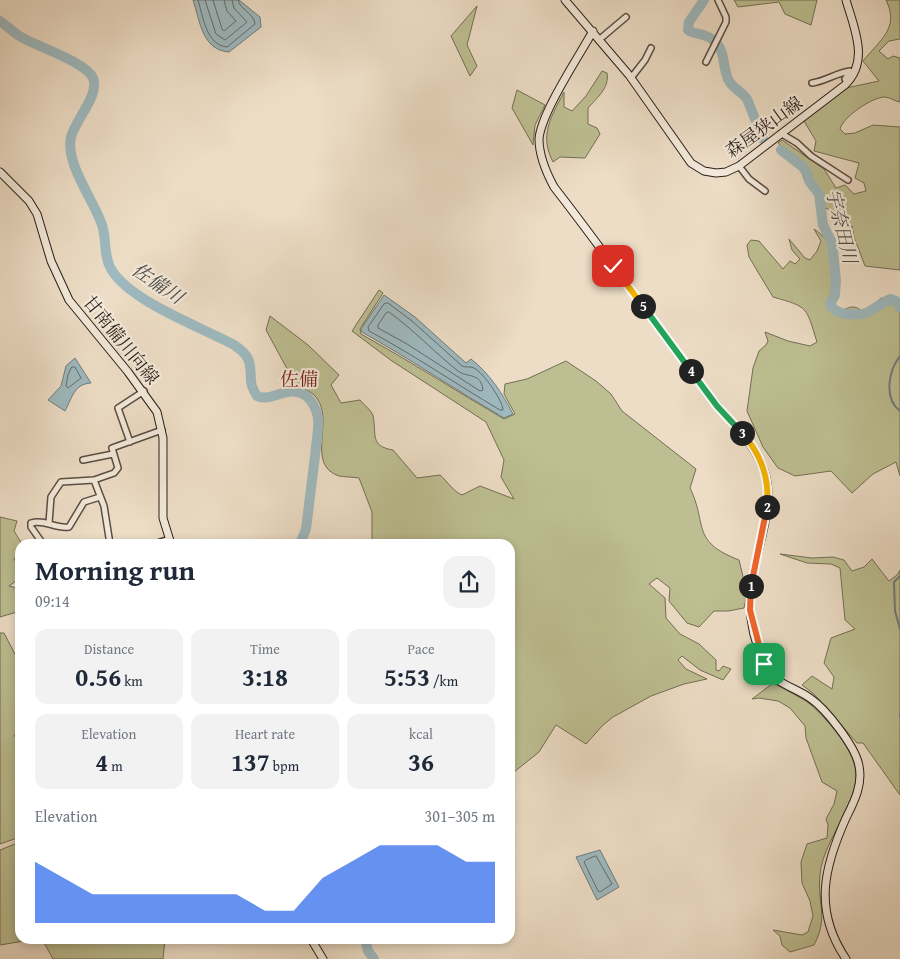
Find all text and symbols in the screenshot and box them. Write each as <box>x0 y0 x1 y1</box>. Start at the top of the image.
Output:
street label: 森屋狭山線 <box>719 89 808 164</box>
water label: 宇奈田川 <box>819 186 865 268</box>
pin <box>592 245 634 287</box>
icon: check <box>599 252 627 280</box>
water label: 佐備川 <box>127 255 191 312</box>
street label: 甘南備川向線 <box>77 289 166 390</box>
pin: 5 <box>630 294 656 318</box>
text: 5 <box>640 296 647 316</box>
pin: 4 <box>678 358 704 384</box>
text: 4 <box>688 361 695 381</box>
district label: 佐備 <box>280 365 318 393</box>
pin: 3 <box>730 420 754 446</box>
text: 3 <box>739 423 746 443</box>
pin: 2 <box>754 494 780 520</box>
text: 2 <box>764 497 771 517</box>
text: Morning run <box>35 549 195 590</box>
button: share <box>443 556 495 608</box>
pin: 1 <box>738 574 764 598</box>
text: 1 <box>748 576 755 596</box>
text: 09:14 <box>35 589 70 613</box>
text: Distance <box>84 639 134 659</box>
text: Time <box>250 639 280 659</box>
text: Pace <box>408 639 434 659</box>
pin <box>743 643 785 685</box>
icon: arrive <box>750 650 778 678</box>
text: 0.56 <box>75 659 121 695</box>
text: 3:18 <box>242 659 288 695</box>
text: 5:53 <box>384 659 430 695</box>
text: km <box>121 671 143 691</box>
text: /km <box>430 671 458 691</box>
text: Elevation <box>82 724 136 744</box>
text: Heart rate <box>235 724 295 744</box>
text: kcal <box>409 724 433 744</box>
text: 4 <box>95 744 108 780</box>
text: 137 <box>231 744 270 780</box>
text: 36 <box>408 744 434 780</box>
text: m <box>108 756 123 776</box>
text: bpm <box>270 756 299 776</box>
text: Elevation <box>35 804 98 828</box>
text: 301–305 m <box>425 804 495 828</box>

